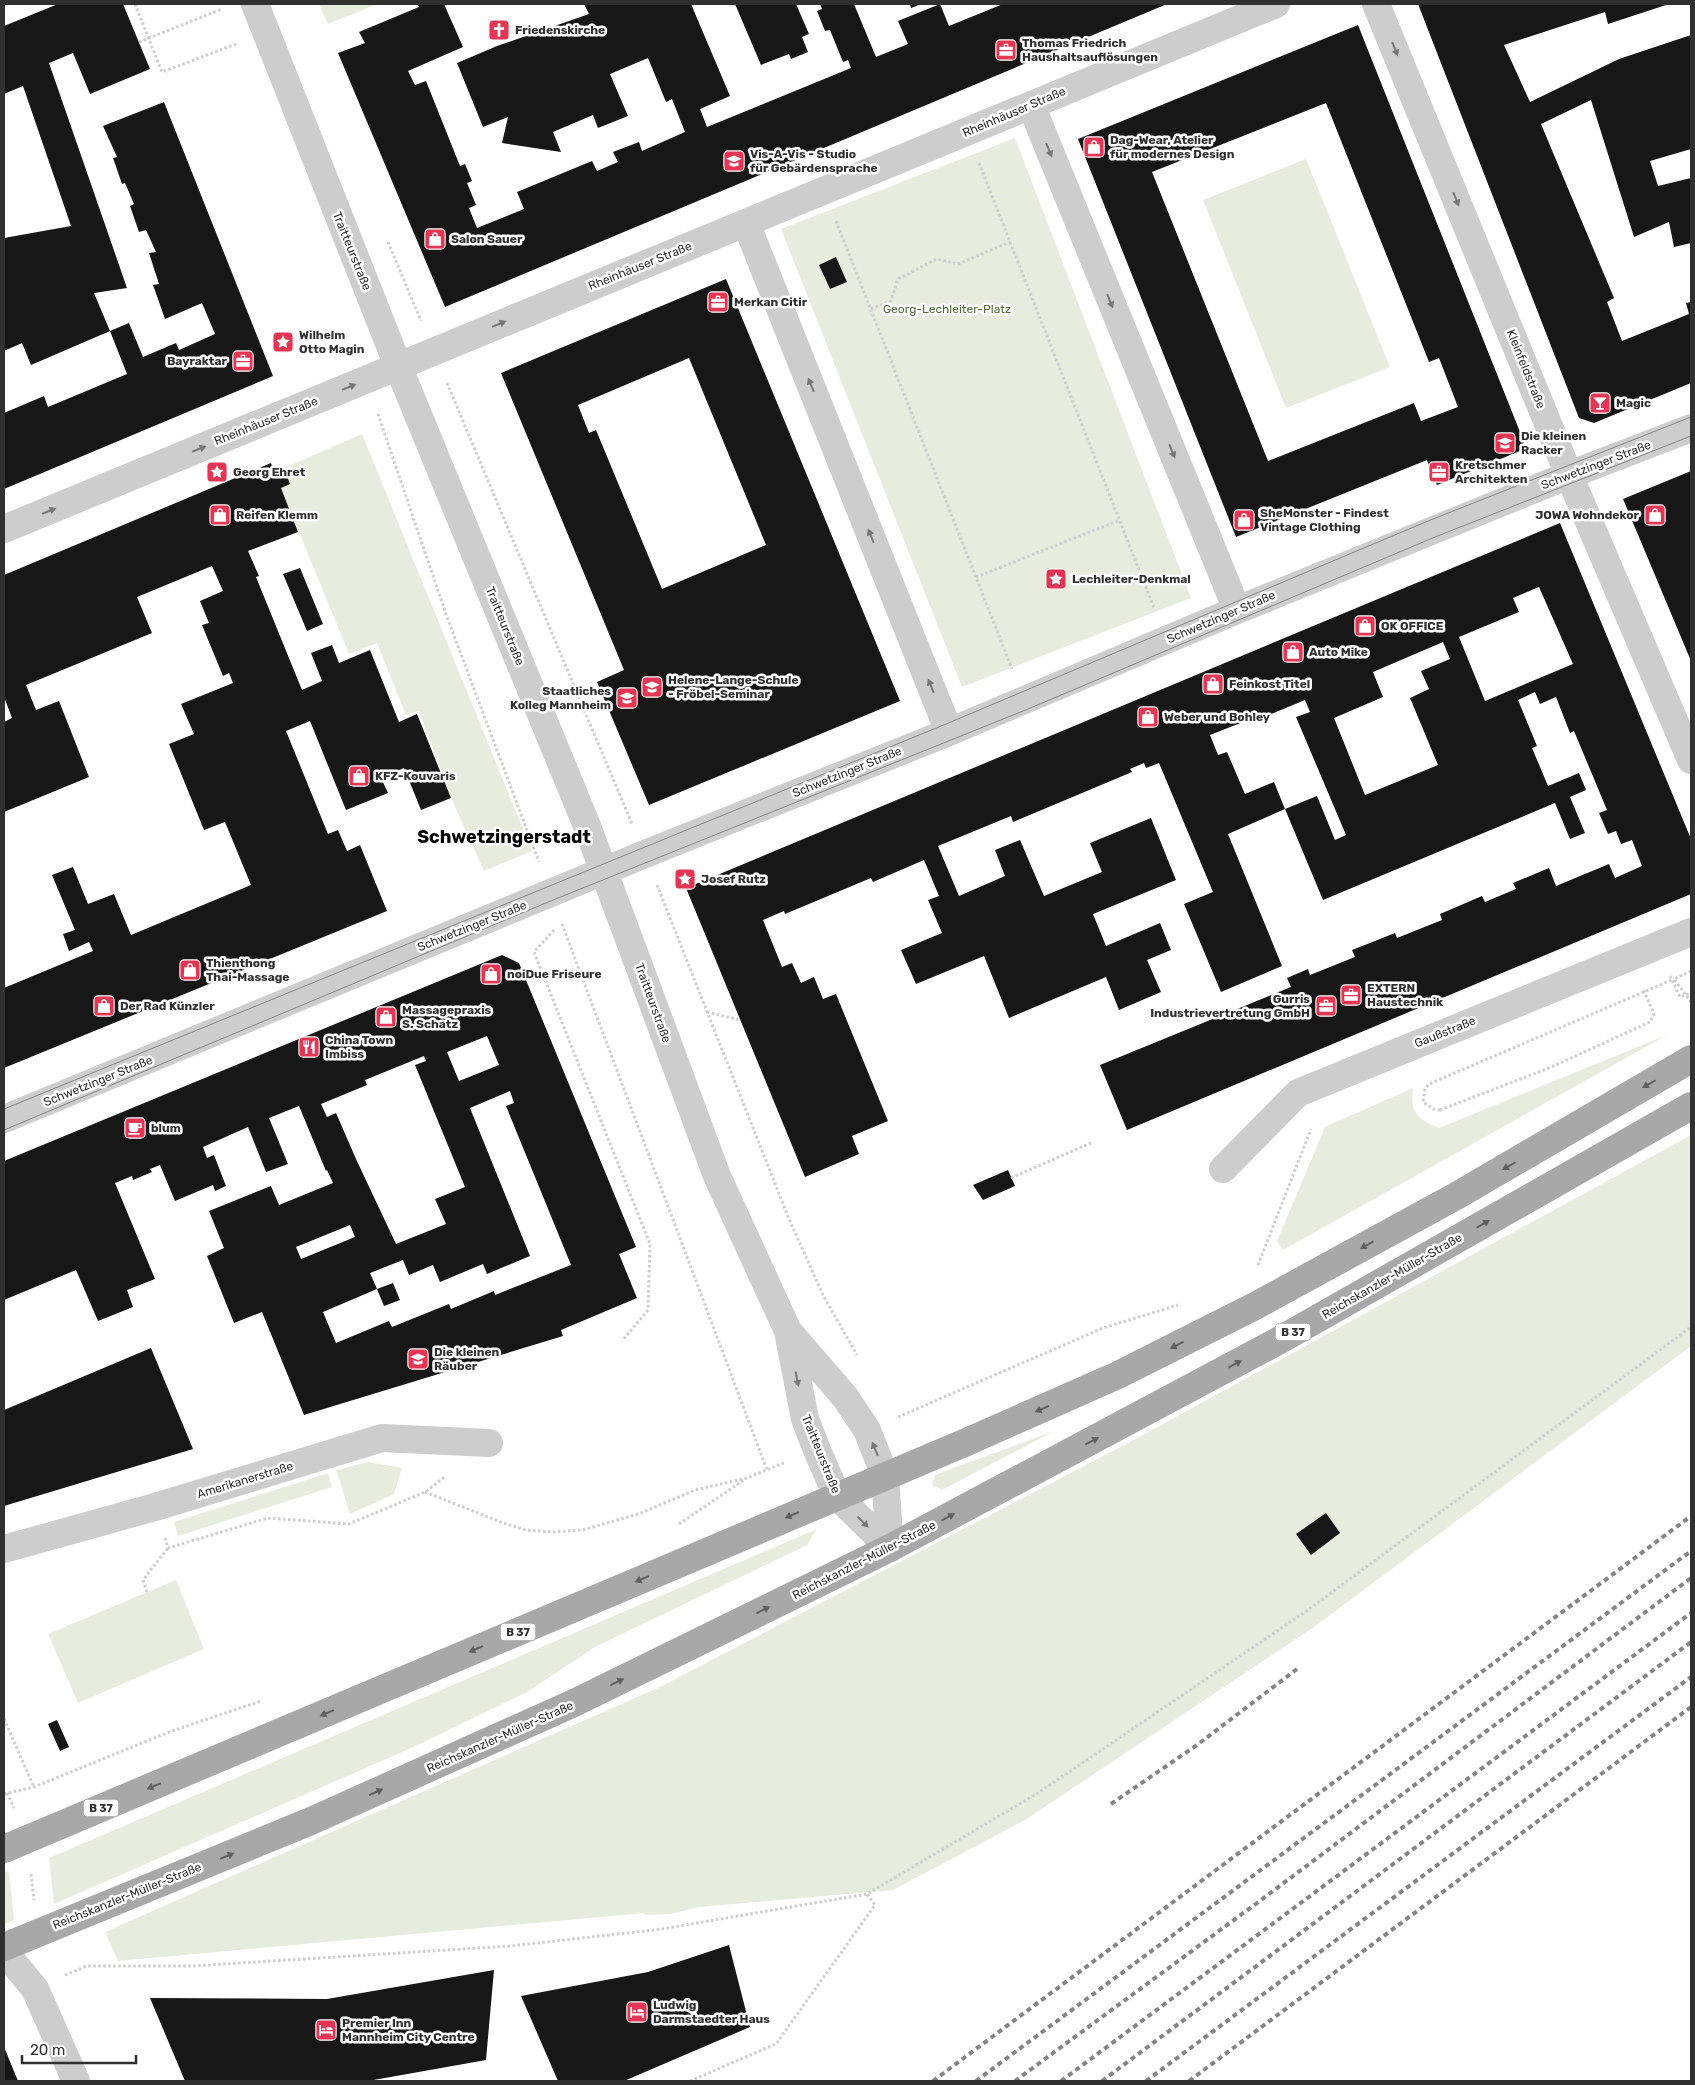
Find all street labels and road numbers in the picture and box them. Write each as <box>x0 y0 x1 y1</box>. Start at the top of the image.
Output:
street label: Rheinhäuser Straße <box>960 84 1068 140</box>
street label: Traitteurstraße <box>330 210 374 293</box>
street label: Rheinhäuser Straße <box>586 239 694 293</box>
street label: Kleinfeldstraße <box>1504 327 1548 411</box>
street label: Rheinhäuser Straße <box>212 394 320 448</box>
street label: Schwetzinger Straße <box>1539 437 1653 492</box>
street label: Traitteurstraße <box>483 585 527 668</box>
street label: Schwetzinger Straße <box>1165 588 1278 646</box>
street label: Schwetzinger Straße <box>790 744 904 800</box>
street label: Schwetzinger Straße <box>415 898 529 954</box>
street label: Traitteurstraße <box>632 961 674 1045</box>
street label: Gaußstraße <box>1412 1013 1478 1051</box>
street label: Schwetzinger Straße <box>41 1053 155 1109</box>
street label: Reichskanzler-Müller-Straße <box>1320 1230 1465 1322</box>
road number: B 37 <box>1276 1324 1310 1340</box>
street label: Traitteurstraße <box>799 1413 843 1496</box>
street label: Amerikanerstraße <box>195 1459 295 1501</box>
street label: Reichskanzler-Müller-Straße <box>790 1518 938 1602</box>
road number: B 37 <box>500 1624 536 1640</box>
street label: Reichskanzler-Müller-Straße <box>425 1698 576 1776</box>
road number: B 37 <box>84 1800 118 1816</box>
street label: Reichskanzler-Müller-Straße <box>51 1860 204 1932</box>

